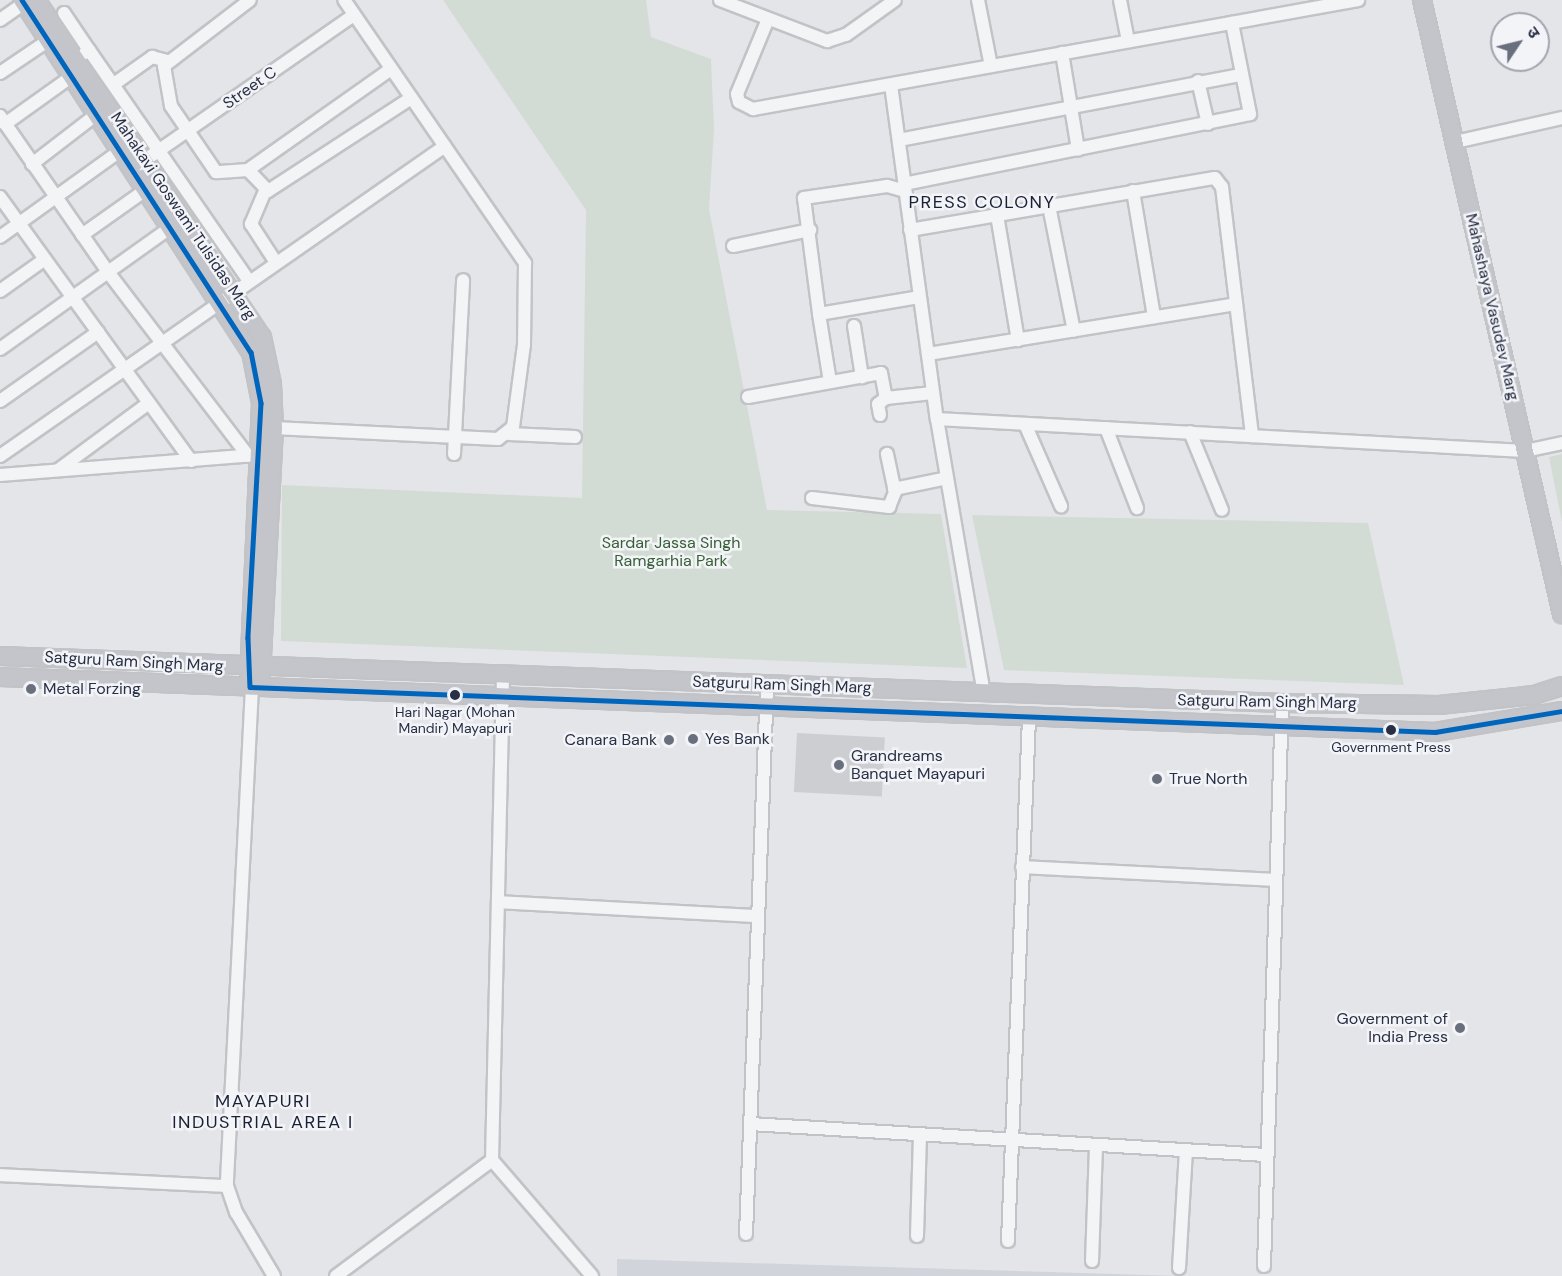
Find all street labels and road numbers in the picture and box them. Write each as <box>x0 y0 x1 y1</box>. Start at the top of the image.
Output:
street label: Street C <box>219 63 281 113</box>
street label: Mahakavi Goswami Tulsidas Marg <box>106 109 260 323</box>
street label: Mahashaya Vasudev Marg <box>1461 212 1523 402</box>
street label: Satguru Ram Singh Marg <box>44 648 224 676</box>
street label: Satguru Ram Singh Marg <box>692 672 872 698</box>
street label: Satguru Ram Singh Marg <box>1177 691 1357 713</box>

